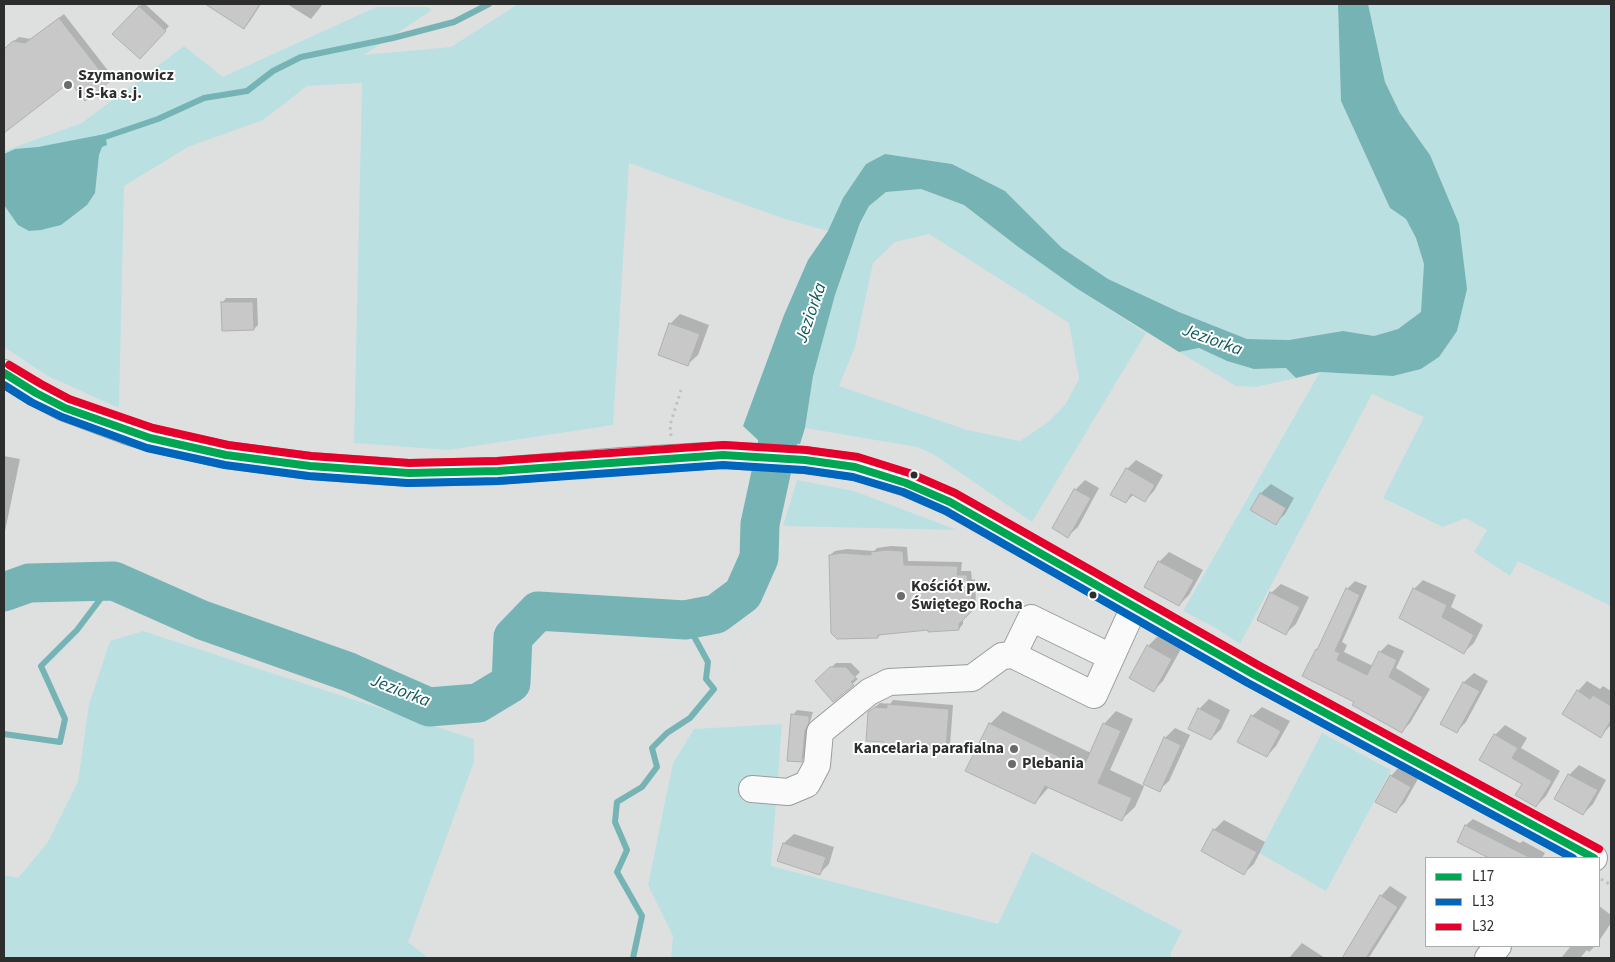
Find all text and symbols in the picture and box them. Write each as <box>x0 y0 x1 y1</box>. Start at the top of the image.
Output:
place label: Szymanowicz i S-ka s.j. <box>78 66 174 104</box>
marker: Szymanowicz i S-ka s.j. <box>62 79 74 91</box>
water label: Jeziorka <box>792 280 832 346</box>
water label: Jeziorka <box>1179 320 1245 362</box>
unlabelled marker <box>909 470 919 480</box>
place label: Kościół pw. Świętego Rocha <box>911 577 1023 615</box>
marker: Kościół pw. Świętego Rocha <box>895 590 907 602</box>
unlabelled marker <box>1088 590 1098 600</box>
water label: Jeziorka <box>367 671 433 713</box>
place label: Kancelaria parafialna <box>854 739 1004 759</box>
marker: Kancelaria parafialna <box>1008 743 1020 755</box>
place label: Plebania <box>1022 754 1084 774</box>
marker: Plebania <box>1006 758 1018 770</box>
legend <box>1425 857 1600 947</box>
text: L17 <box>1472 866 1494 887</box>
text: L13 <box>1472 891 1494 912</box>
text: L32 <box>1472 916 1494 937</box>

